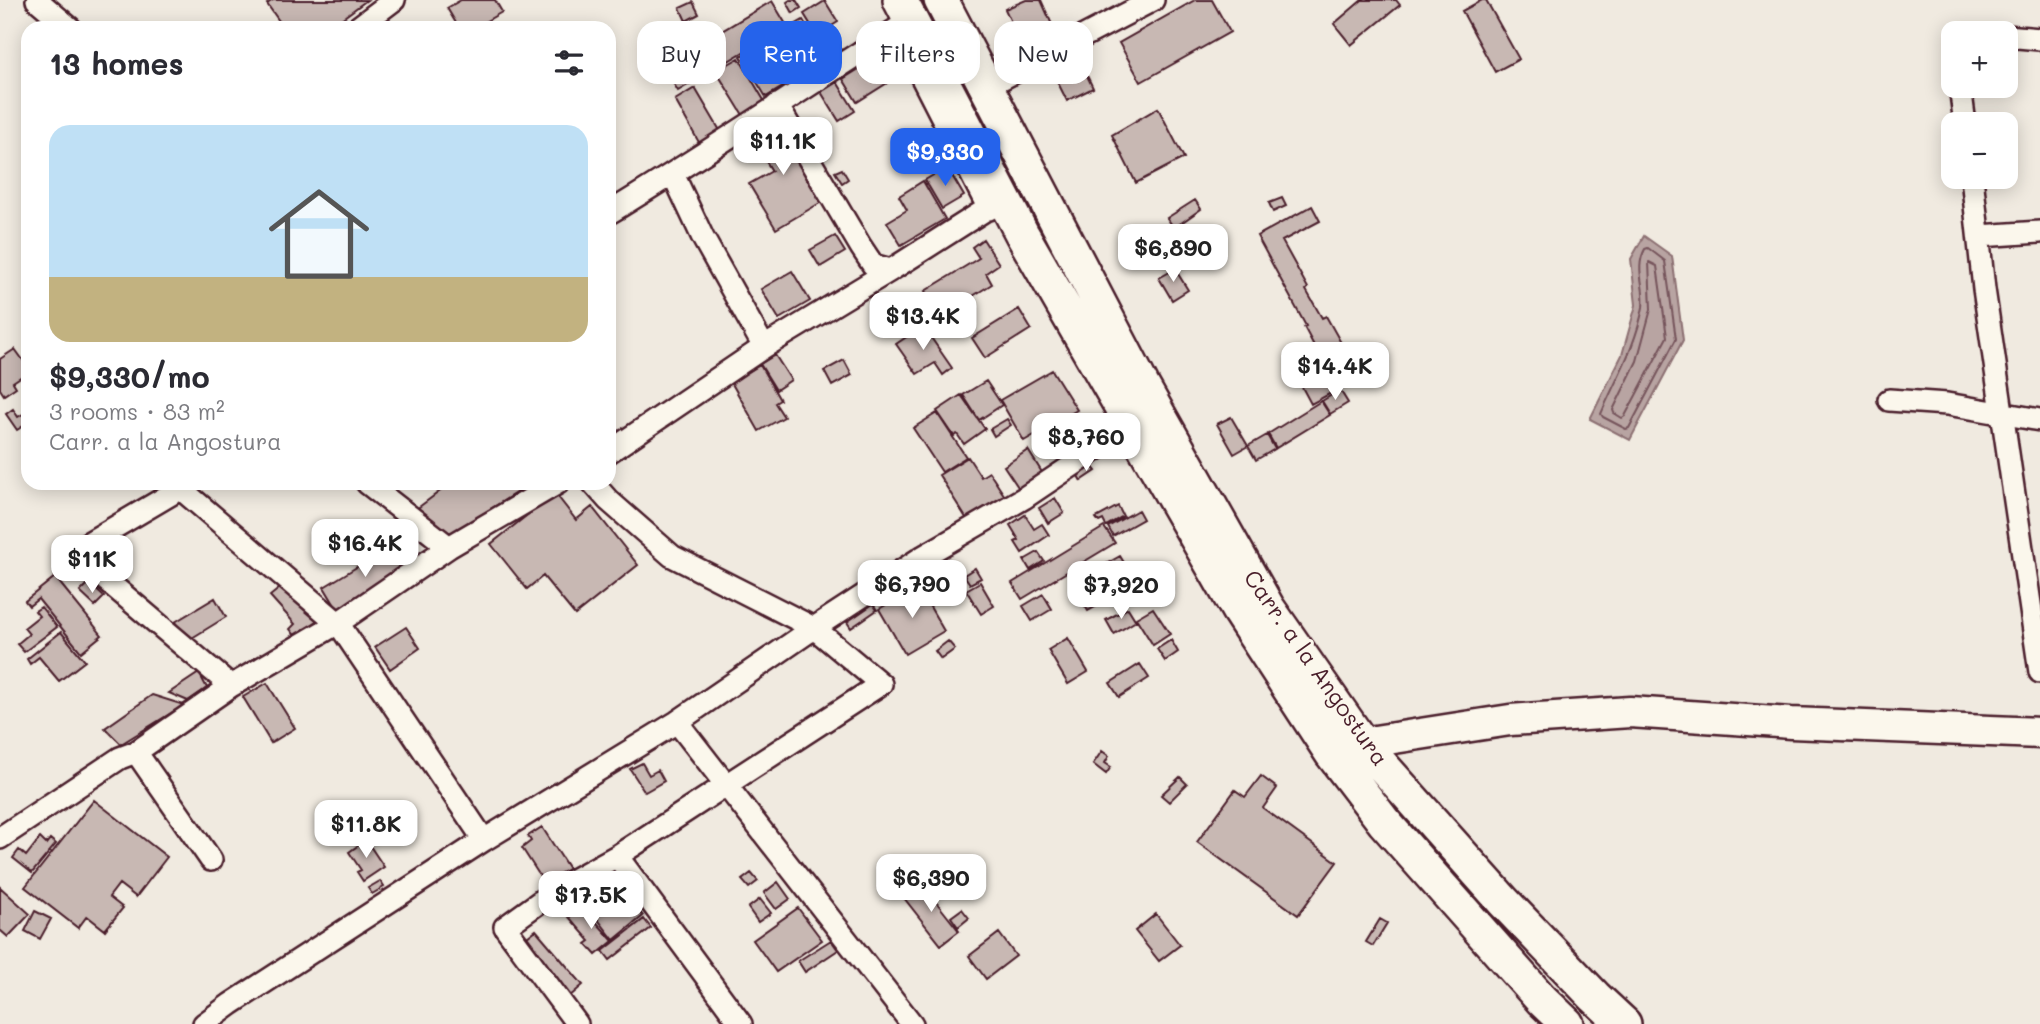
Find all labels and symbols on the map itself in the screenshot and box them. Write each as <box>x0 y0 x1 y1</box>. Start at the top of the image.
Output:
pin: $11.1K <box>726 118 840 177</box>
pin: $9,330 <box>888 128 1002 188</box>
pin: $6,890 <box>1116 224 1230 284</box>
pin: $13.4K <box>866 292 980 352</box>
pin: $14.4K <box>1278 342 1392 402</box>
pin: $8,760 <box>1029 414 1143 473</box>
pin: $16.4K <box>308 520 422 579</box>
pin: $11K <box>51 536 133 595</box>
pin: $6,790 <box>855 560 969 620</box>
pin: $7,920 <box>1064 562 1178 621</box>
street label: Carr. a la Angostura <box>1238 564 1396 771</box>
pin: $11.8K <box>309 800 423 860</box>
pin: $6,390 <box>874 855 988 914</box>
pin: $17.5K <box>534 872 648 931</box>

